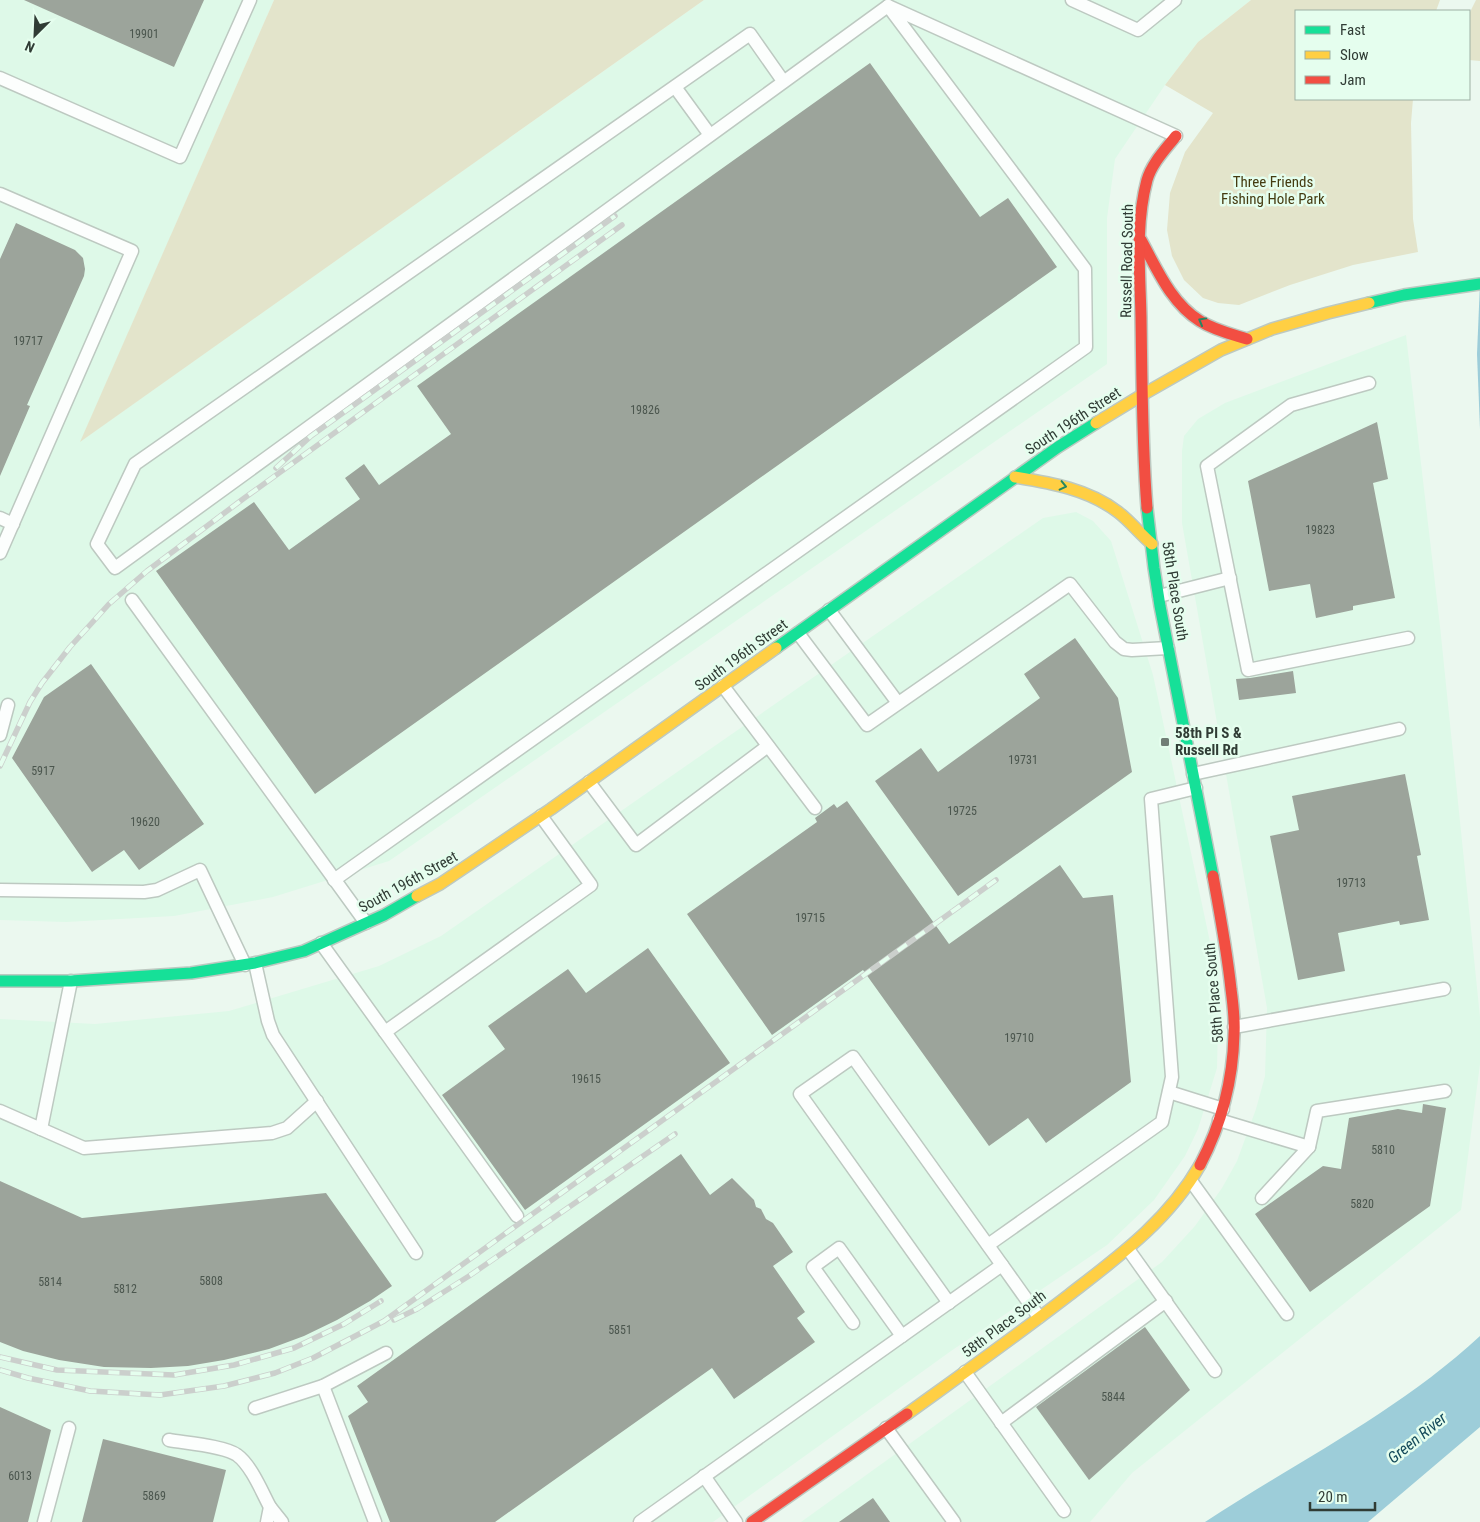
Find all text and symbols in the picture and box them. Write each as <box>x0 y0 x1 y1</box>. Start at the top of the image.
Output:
north arrow <box>10 10 60 60</box>
legend <box>1295 10 1470 100</box>
text: Fast <box>1340 21 1365 39</box>
house number: 19901 <box>129 27 159 41</box>
text: N <box>23 38 37 56</box>
text: Slow <box>1340 46 1369 64</box>
text: Jam <box>1340 71 1366 89</box>
park label: Three Friends Fishing Hole Park <box>1221 173 1325 208</box>
street label: Russell Road South <box>1117 204 1137 318</box>
one-way arrow <box>1199 317 1208 327</box>
house number: 19717 <box>13 334 43 348</box>
street label: South 196th Street <box>1022 383 1124 459</box>
house number: 19826 <box>630 403 660 417</box>
one-way arrow <box>1059 480 1068 491</box>
house number: 19823 <box>1305 523 1335 537</box>
street label: 58th Place South <box>1158 540 1192 642</box>
street label: South 196th Street <box>691 615 791 695</box>
place label: 58th Pl S & Russell Rd <box>1175 724 1242 759</box>
marker: 58th Pl S & Russell Rd <box>1159 736 1171 748</box>
house number: 19731 <box>1008 753 1038 767</box>
house number: 5917 <box>31 764 55 778</box>
house number: 19725 <box>947 804 977 818</box>
house number: 19620 <box>130 815 160 829</box>
street label: South 196th Street <box>355 847 461 917</box>
house number: 19713 <box>1336 876 1366 890</box>
house number: 19715 <box>795 911 825 925</box>
street label: 58th Place South <box>1201 942 1227 1044</box>
house number: 19710 <box>1004 1031 1034 1045</box>
house number: 19615 <box>571 1072 601 1086</box>
house number: 5810 <box>1371 1143 1395 1157</box>
house number: 5820 <box>1350 1197 1374 1211</box>
house number: 5808 <box>199 1274 223 1288</box>
house number: 5814 <box>38 1275 62 1289</box>
house number: 5812 <box>113 1282 137 1296</box>
street label: 58th Place South <box>958 1287 1050 1361</box>
house number: 5851 <box>608 1323 632 1337</box>
house number: 5844 <box>1101 1390 1125 1404</box>
water label: Green River <box>1384 1408 1451 1467</box>
house number: 6013 <box>8 1469 32 1483</box>
scale bar <box>1310 1480 1375 1512</box>
text: 20 m <box>1318 1488 1348 1506</box>
house number: 5869 <box>142 1489 166 1503</box>

